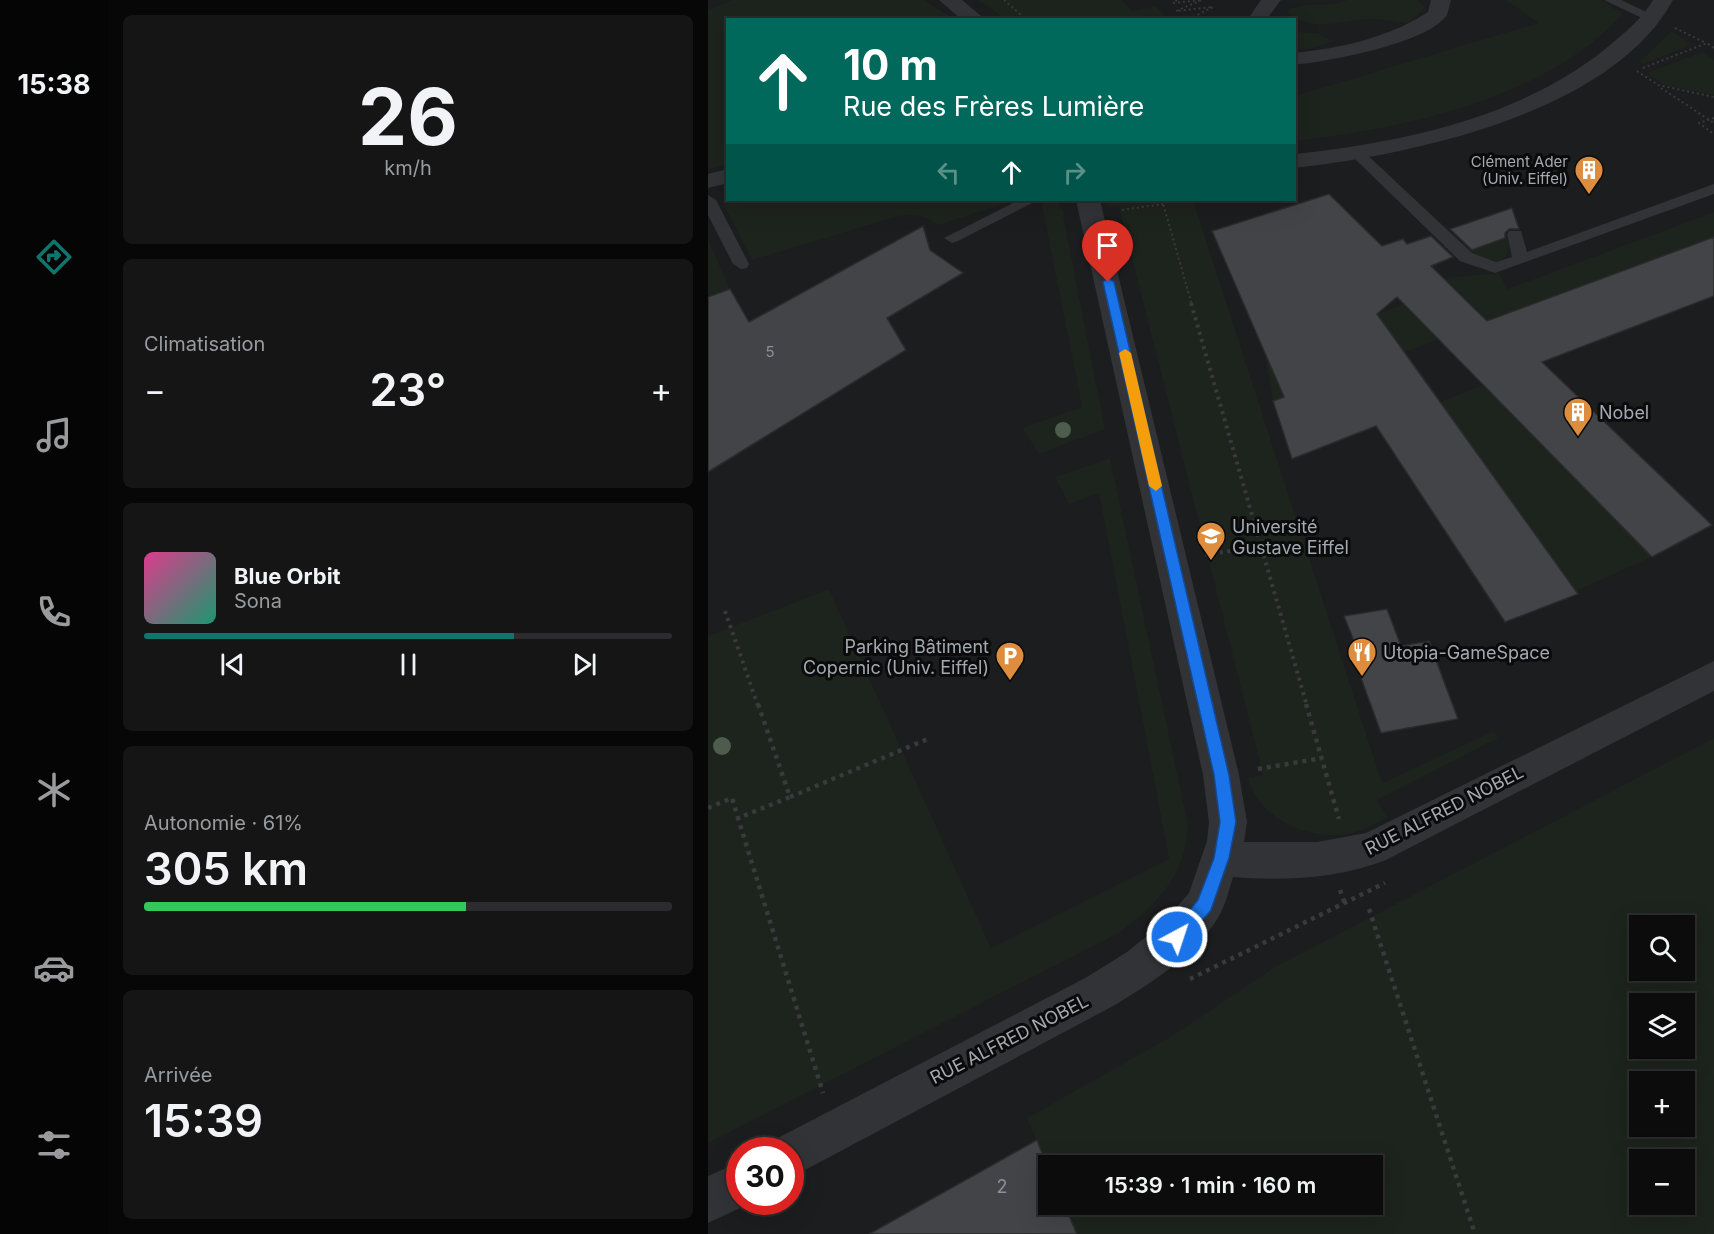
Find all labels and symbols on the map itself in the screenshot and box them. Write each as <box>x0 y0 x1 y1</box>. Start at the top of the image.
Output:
place label: Clément Ader (Univ. Eiffel) <box>1471 152 1568 188</box>
building icon: Clément Ader (Univ. Eiffel) <box>1573 154 1605 196</box>
pin <box>1082 220 1133 282</box>
house number: 5 <box>765 342 775 361</box>
building icon: Nobel <box>1562 396 1594 438</box>
place label: Nobel <box>1599 402 1649 423</box>
place label: Université Gustave Eiffel <box>1232 516 1349 558</box>
school or university icon: Université Gustave Eiffel <box>1195 520 1227 562</box>
place label: Parking Bâtiment Copernic (Univ. Eiffel) <box>803 636 989 678</box>
restaurant icon: Utopia-GameSpace <box>1346 636 1378 678</box>
parking icon: Parking Bâtiment Copernic (Univ. Eiffel) <box>994 640 1026 682</box>
place label: Utopia-GameSpace <box>1383 642 1550 663</box>
street label: RUE ALFRED NOBEL <box>1361 761 1527 859</box>
position arrow <box>1145 905 1209 969</box>
street label: RUE ALFRED NOBEL <box>926 990 1092 1088</box>
speed limit sign: 30 <box>726 1137 804 1215</box>
house number: 2 <box>997 1176 1007 1197</box>

